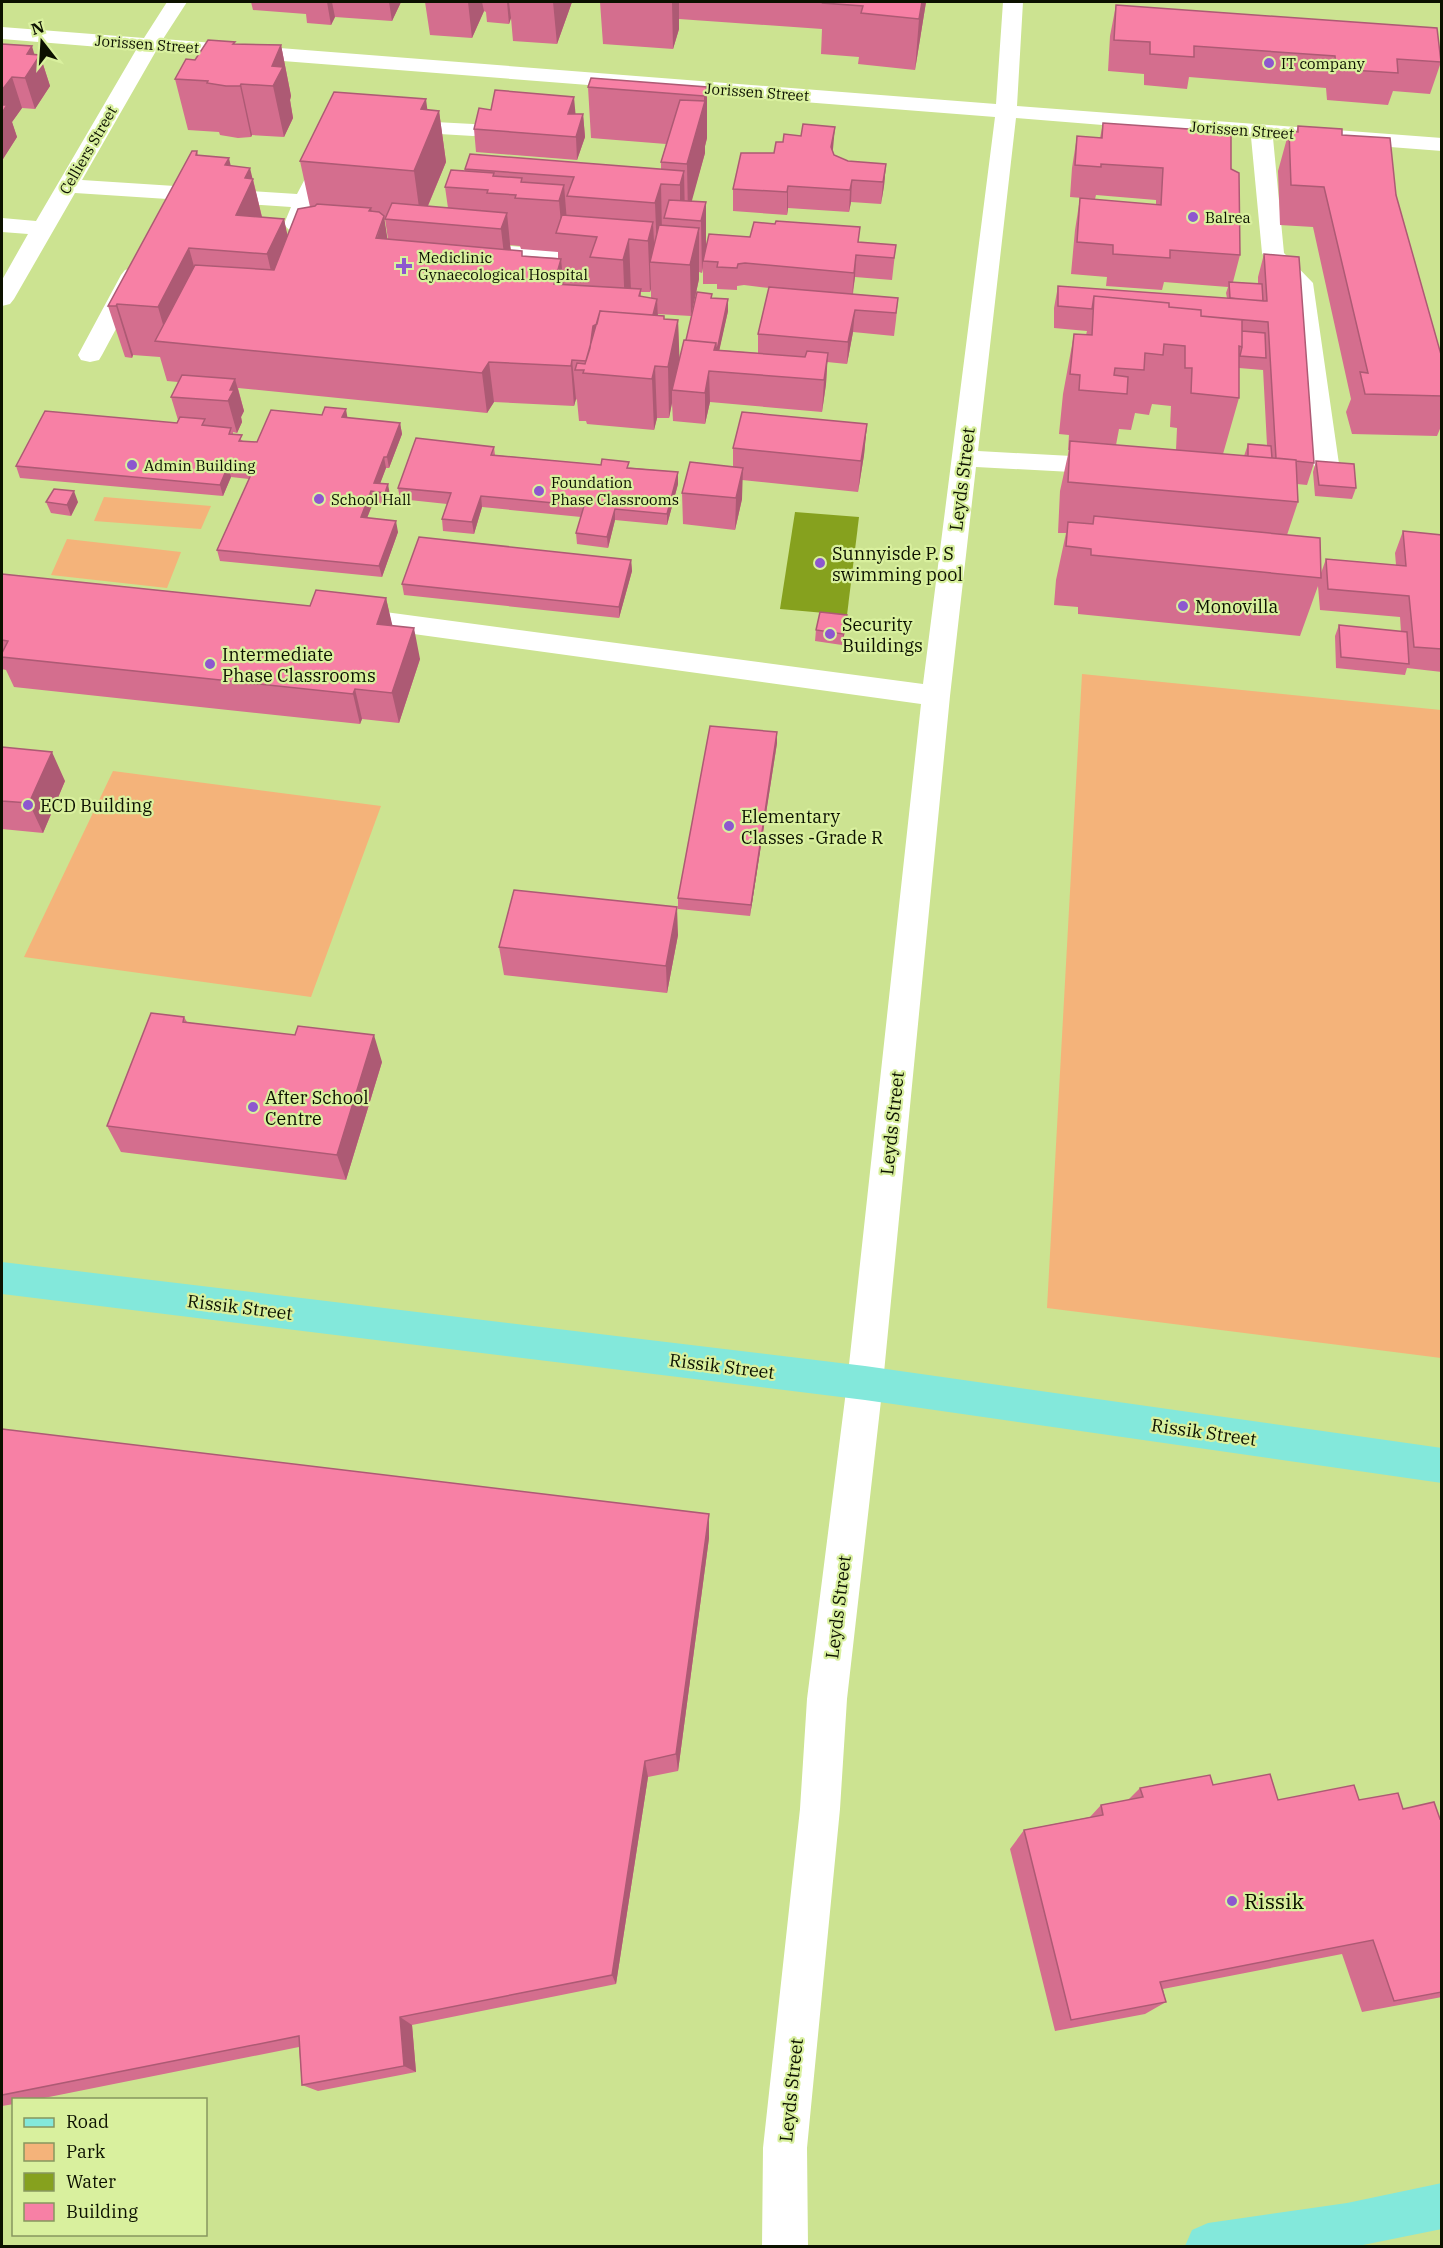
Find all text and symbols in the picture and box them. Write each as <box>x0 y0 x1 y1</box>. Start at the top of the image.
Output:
north arrow <box>12 12 72 72</box>
text: N <box>29 16 47 39</box>
street label: Jorissen Street <box>94 31 200 57</box>
place label: IT company <box>1281 54 1365 73</box>
marker: IT company <box>1262 56 1276 70</box>
street label: Jorissen Street <box>704 79 810 105</box>
street label: Celliers Street <box>55 102 121 198</box>
street label: Jorissen Street <box>1189 117 1295 143</box>
place label: Balrea <box>1205 208 1251 227</box>
marker: Balrea <box>1186 210 1200 224</box>
place label: Mediclinic Gynaecological Hospital <box>418 248 588 284</box>
marker: Mediclinic Gynaecological Hospital <box>395 257 413 275</box>
street label: Leyds Street <box>944 426 980 532</box>
place label: Admin Building <box>144 456 255 475</box>
marker: Admin Building <box>125 458 139 472</box>
place label: Foundation Phase Classrooms <box>551 473 679 509</box>
marker: Foundation Phase Classrooms <box>532 484 546 498</box>
place label: School Hall <box>331 490 411 509</box>
marker: School Hall <box>312 492 326 506</box>
place label: Sunnyisde P. S swimming pool <box>832 542 963 586</box>
marker: Sunnyisde P. S swimming pool <box>813 556 827 570</box>
place label: Monovilla <box>1195 595 1278 618</box>
marker: Monovilla <box>1176 599 1190 613</box>
place label: Security Buildings <box>842 613 923 657</box>
marker: Security Buildings <box>823 627 837 641</box>
place label: Intermediate Phase Classrooms <box>222 643 376 687</box>
marker: Intermediate Phase Classrooms <box>203 657 217 671</box>
place label: ECD Building <box>40 794 152 817</box>
marker: ECD Building <box>21 798 35 812</box>
place label: Elementary Classes -Grade R <box>741 805 883 849</box>
marker: Elementary Classes -Grade R <box>722 819 736 833</box>
street label: Leyds Street <box>875 1070 909 1176</box>
place label: After School Centre <box>265 1086 369 1130</box>
marker: After School Centre <box>246 1100 260 1114</box>
street label: Rissik Street <box>186 1289 294 1325</box>
street label: Rissik Street <box>668 1348 776 1384</box>
street label: Rissik Street <box>1150 1413 1258 1451</box>
street label: Leyds Street <box>820 1554 856 1660</box>
place label: Rissik <box>1244 1887 1305 1915</box>
marker: Rissik <box>1225 1894 1239 1908</box>
street label: Leyds Street <box>774 2037 808 2143</box>
legend <box>12 2098 207 2236</box>
text: Road <box>66 2110 109 2133</box>
text: Park <box>66 2140 106 2163</box>
text: Water <box>66 2170 116 2193</box>
text: Building <box>66 2200 138 2223</box>

